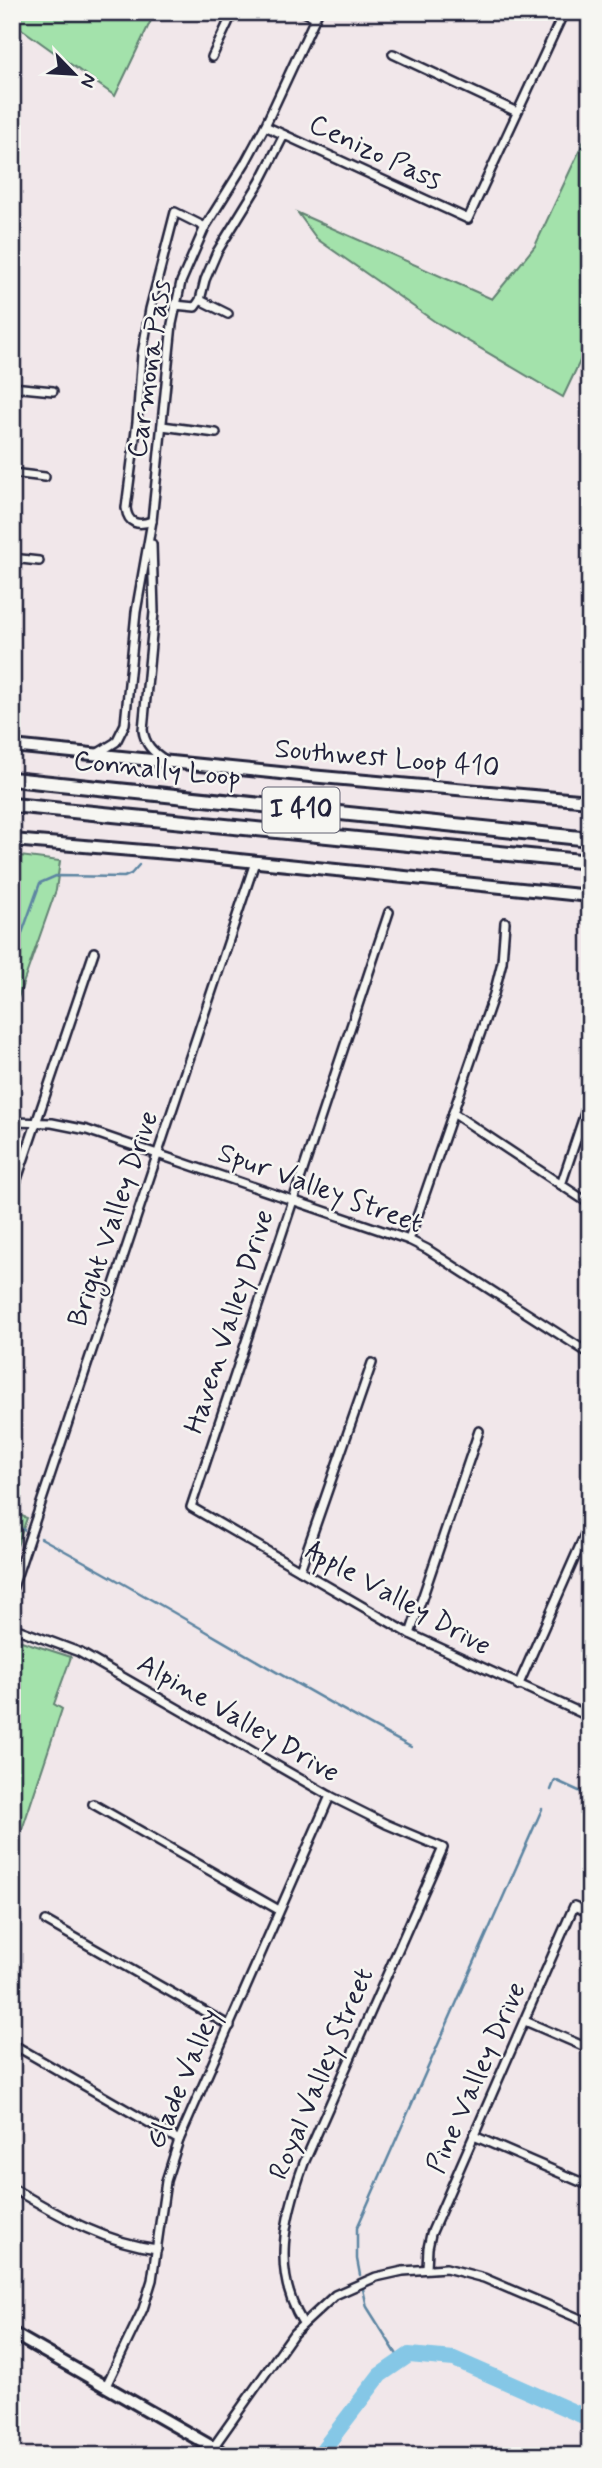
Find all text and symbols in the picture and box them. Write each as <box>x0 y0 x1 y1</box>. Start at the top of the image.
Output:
north arrow <box>38 38 108 108</box>
text: N <box>74 70 102 92</box>
street label: Cenizo Pass <box>303 106 447 200</box>
street label: Carmona Pass <box>119 277 181 461</box>
street label: Southwest Loop 410 <box>273 731 501 787</box>
street label: Connally Loop <box>72 743 242 797</box>
road number: I 410 <box>262 788 340 832</box>
street label: Bright Valley Drive <box>60 1106 170 1333</box>
street label: Spur Valley Street <box>212 1135 428 1243</box>
street label: Haven Valley Drive <box>176 1205 284 1439</box>
street label: Apple Valley Drive <box>297 1533 497 1668</box>
street label: Alpine Valley Drive <box>130 1646 346 1792</box>
street label: Royal Valley Street <box>261 1962 383 2186</box>
street label: Pine Valley Drive <box>418 1977 536 2179</box>
street label: Glade Valley <box>138 2003 230 2155</box>

